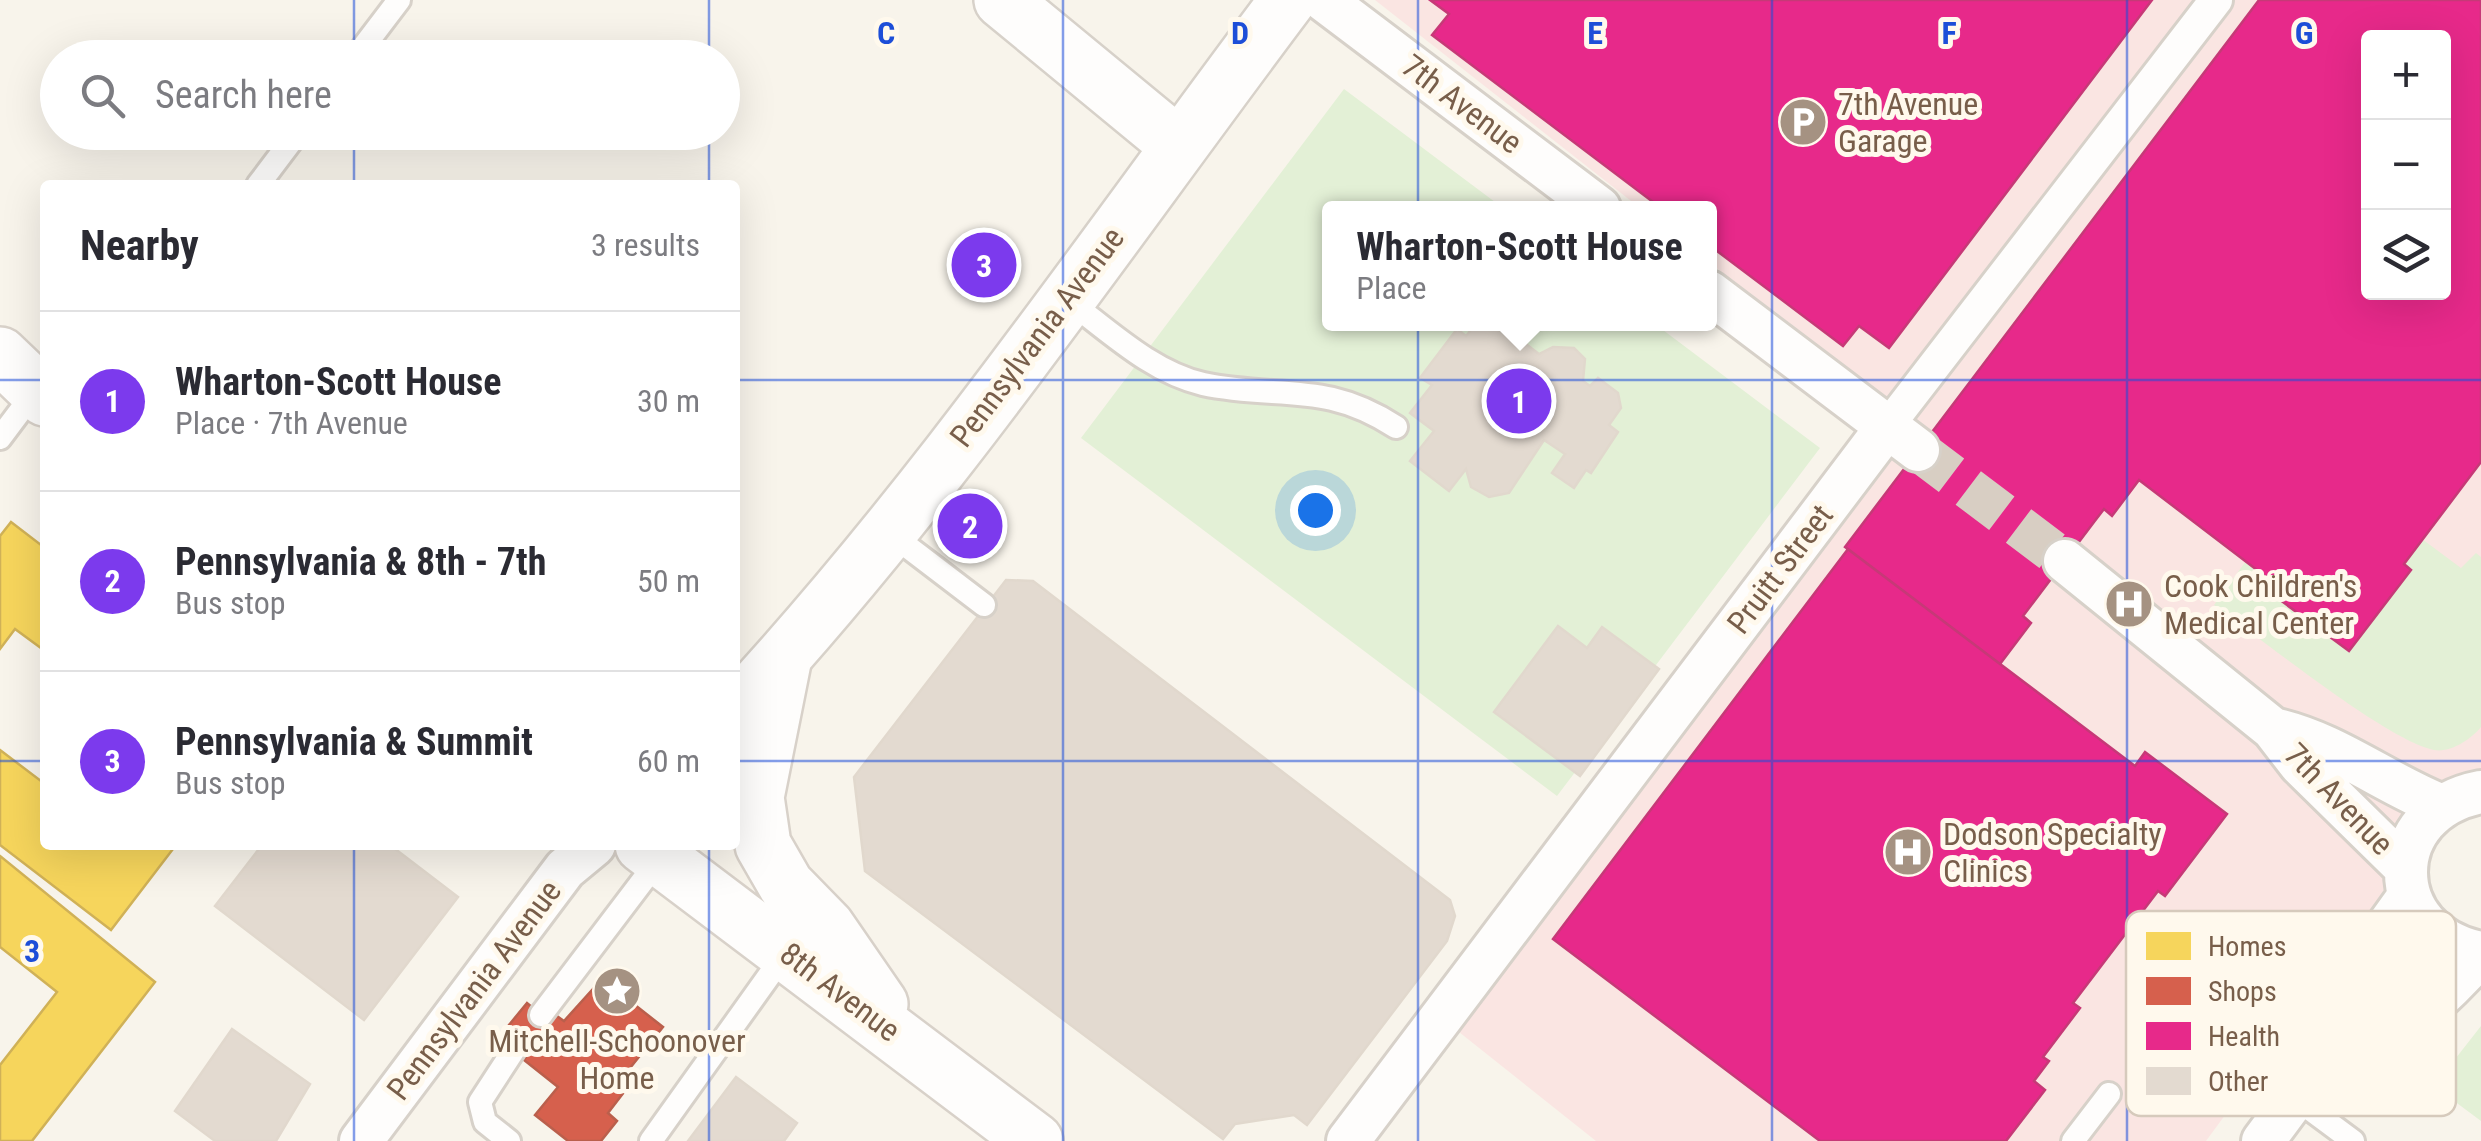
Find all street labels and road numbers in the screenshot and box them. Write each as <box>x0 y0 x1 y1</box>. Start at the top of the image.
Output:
street label: 7th Avenue <box>1395 47 1529 161</box>
street label: Pennsylvania Avenue <box>942 220 1132 454</box>
street label: Pruitt Street <box>1719 497 1841 641</box>
street label: 7th Avenue <box>2277 735 2401 863</box>
street label: Pennsylvania Avenue <box>379 873 569 1107</box>
street label: 8th Avenue <box>773 935 907 1049</box>

